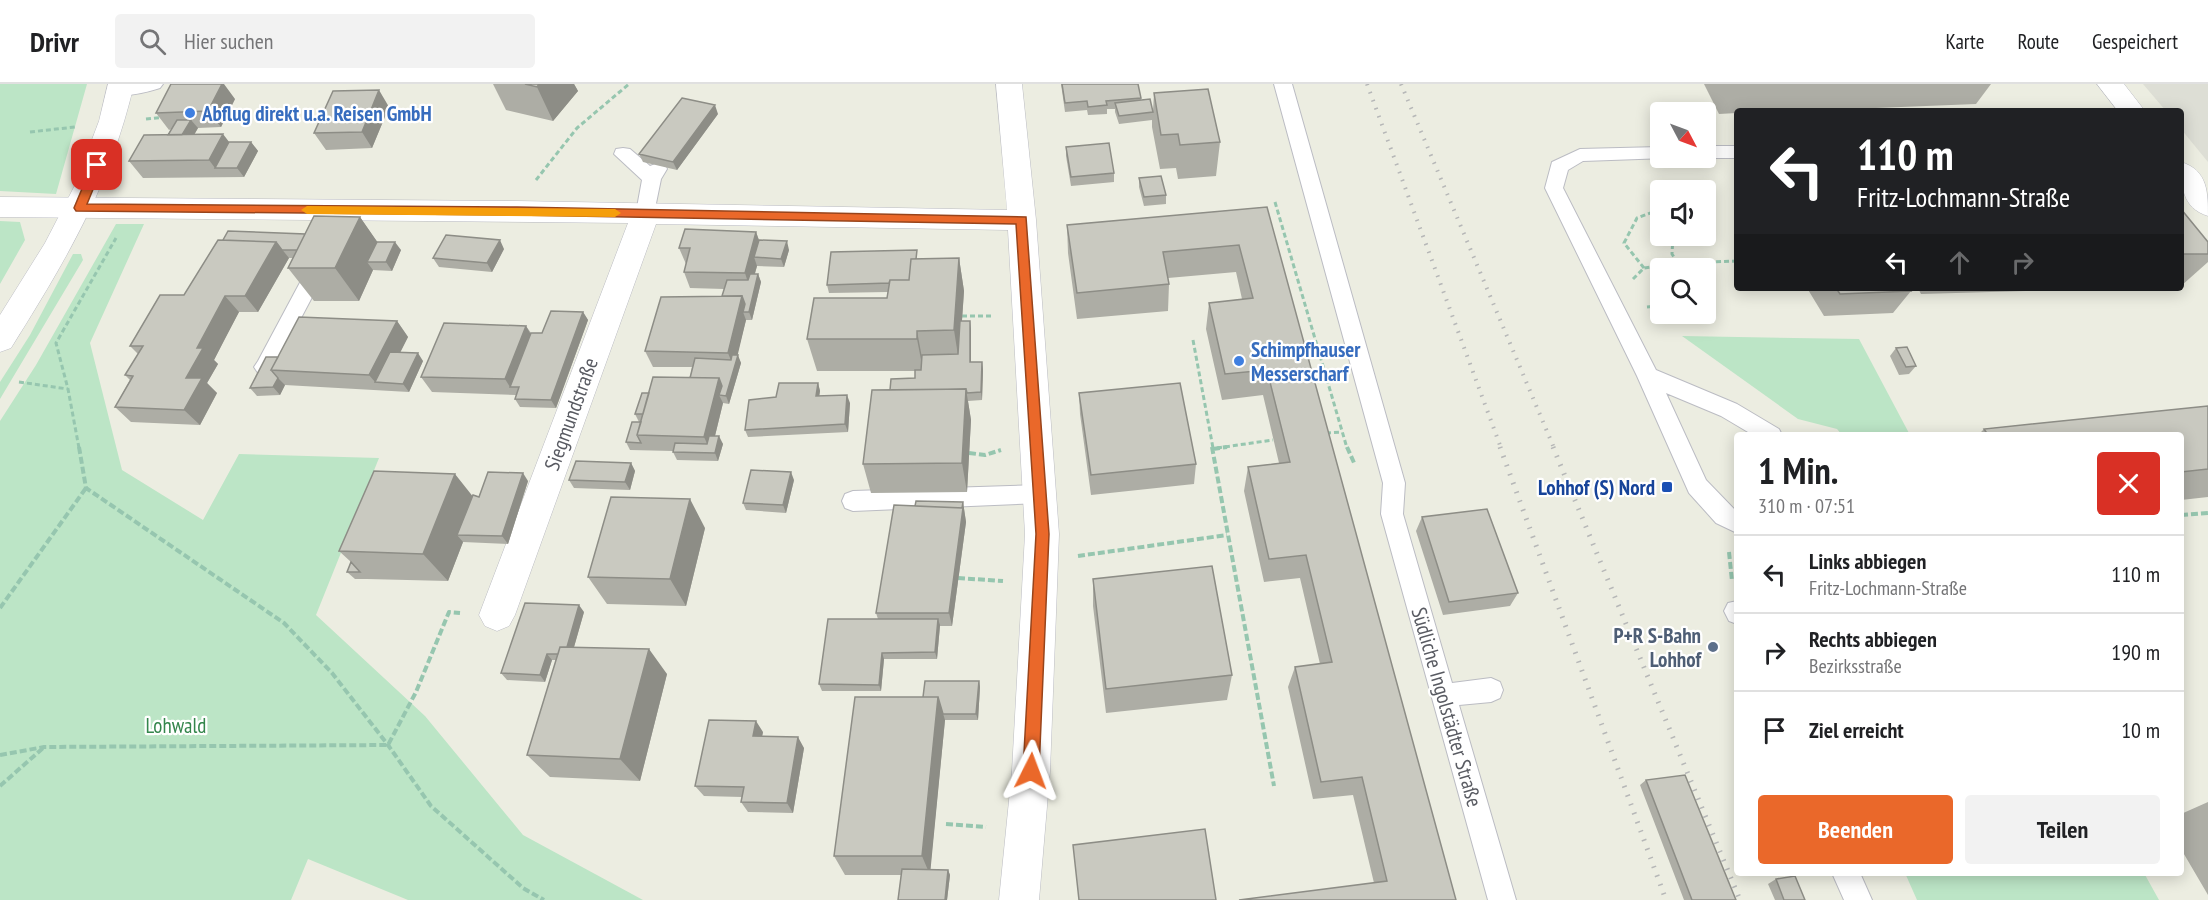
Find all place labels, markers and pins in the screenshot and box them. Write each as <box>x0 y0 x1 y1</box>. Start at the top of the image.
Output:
place label: Abflug direkt u.a. Reisen GmbH <box>201 100 432 127</box>
marker: Abflug direkt u.a. Reisen GmbH <box>183 106 197 120</box>
pin <box>71 139 122 190</box>
place label: Schimpfhauser Messerscharf <box>1251 336 1361 387</box>
marker: Schimpfhauser Messerscharf <box>1232 354 1246 368</box>
place label: Lohhof (S) Nord <box>1538 474 1655 501</box>
marker: Lohhof (S) Nord <box>1660 480 1674 494</box>
place label: P+R S-Bahn Lohhof <box>1613 622 1702 673</box>
marker: P+R S-Bahn Lohhof <box>1706 640 1720 654</box>

